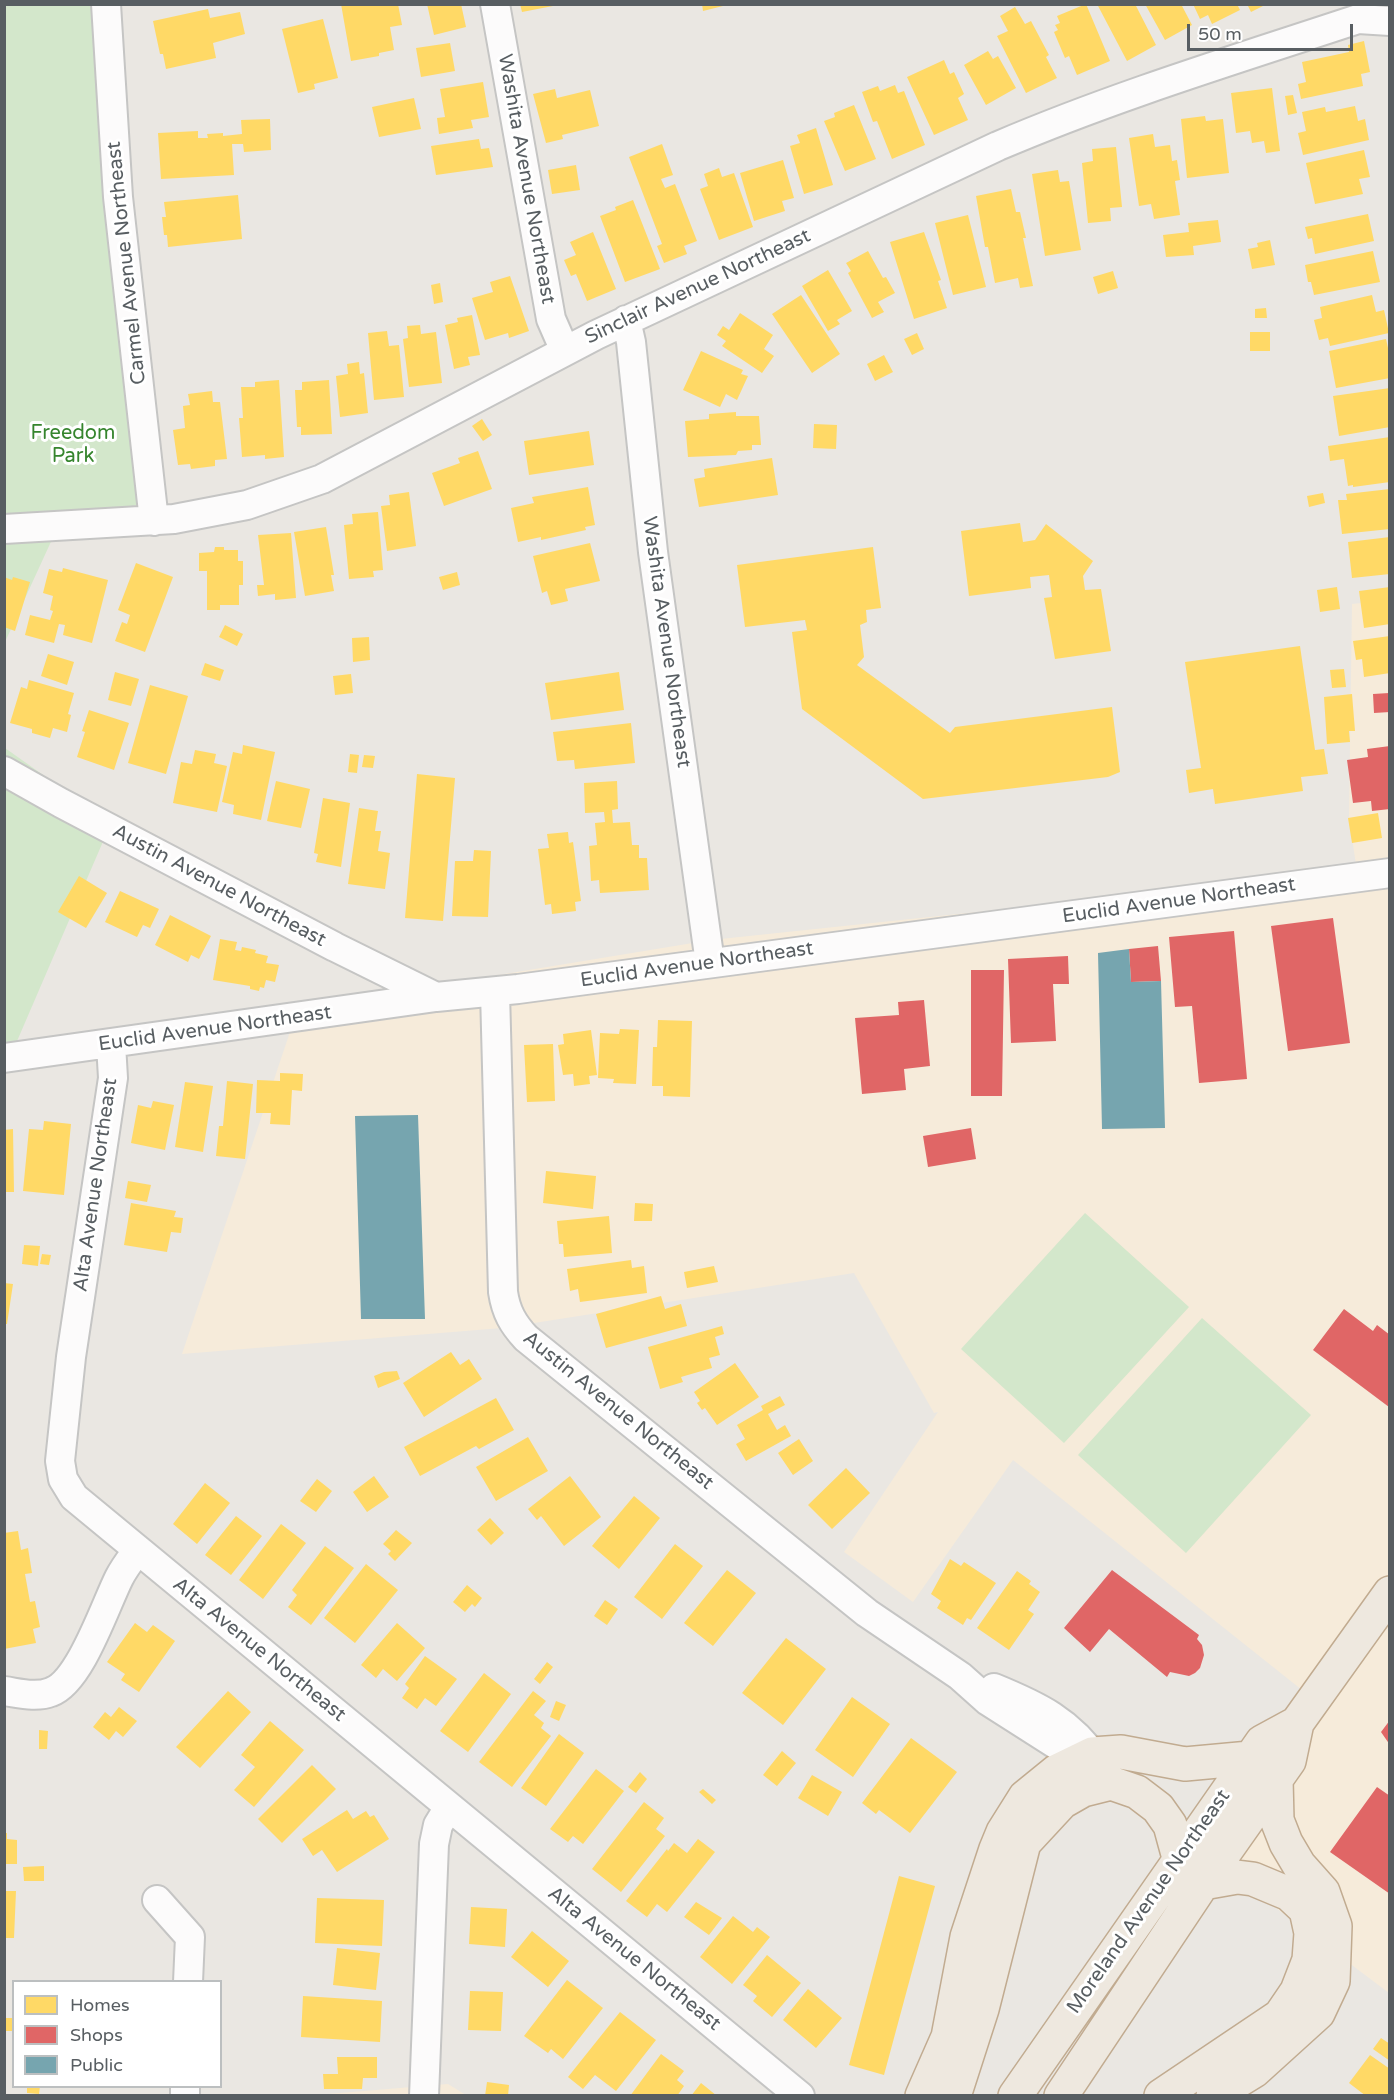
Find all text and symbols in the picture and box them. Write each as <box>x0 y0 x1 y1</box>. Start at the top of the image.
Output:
scale bar <box>1190 12 1356 50</box>
text: 50 m <box>1198 23 1242 45</box>
street label: Washita Avenue Northeast <box>492 52 560 306</box>
street label: Carmel Avenue Northeast <box>102 140 152 386</box>
street label: Sinclair Avenue Northeast <box>581 224 815 350</box>
park label: Freedom Park <box>31 422 115 469</box>
street label: Washita Avenue Northeast <box>636 515 696 769</box>
street label: Austin Avenue Northeast <box>108 819 330 953</box>
street label: Euclid Avenue Northeast <box>1061 873 1297 929</box>
street label: Euclid Avenue Northeast <box>579 937 815 993</box>
street label: Euclid Avenue Northeast <box>97 1001 333 1057</box>
street label: Alta Avenue Northeast <box>69 1076 123 1294</box>
street label: Austin Avenue Northeast <box>518 1327 718 1495</box>
street label: Alta Avenue Northeast <box>168 1573 350 1727</box>
street label: Moreland Avenue Northeast <box>1062 1785 1236 2019</box>
street label: Alta Avenue Northeast <box>543 1882 725 2036</box>
legend <box>12 1980 222 2088</box>
text: Homes <box>70 1994 130 2016</box>
text: Shops <box>70 2024 123 2046</box>
text: Public <box>70 2054 123 2076</box>

